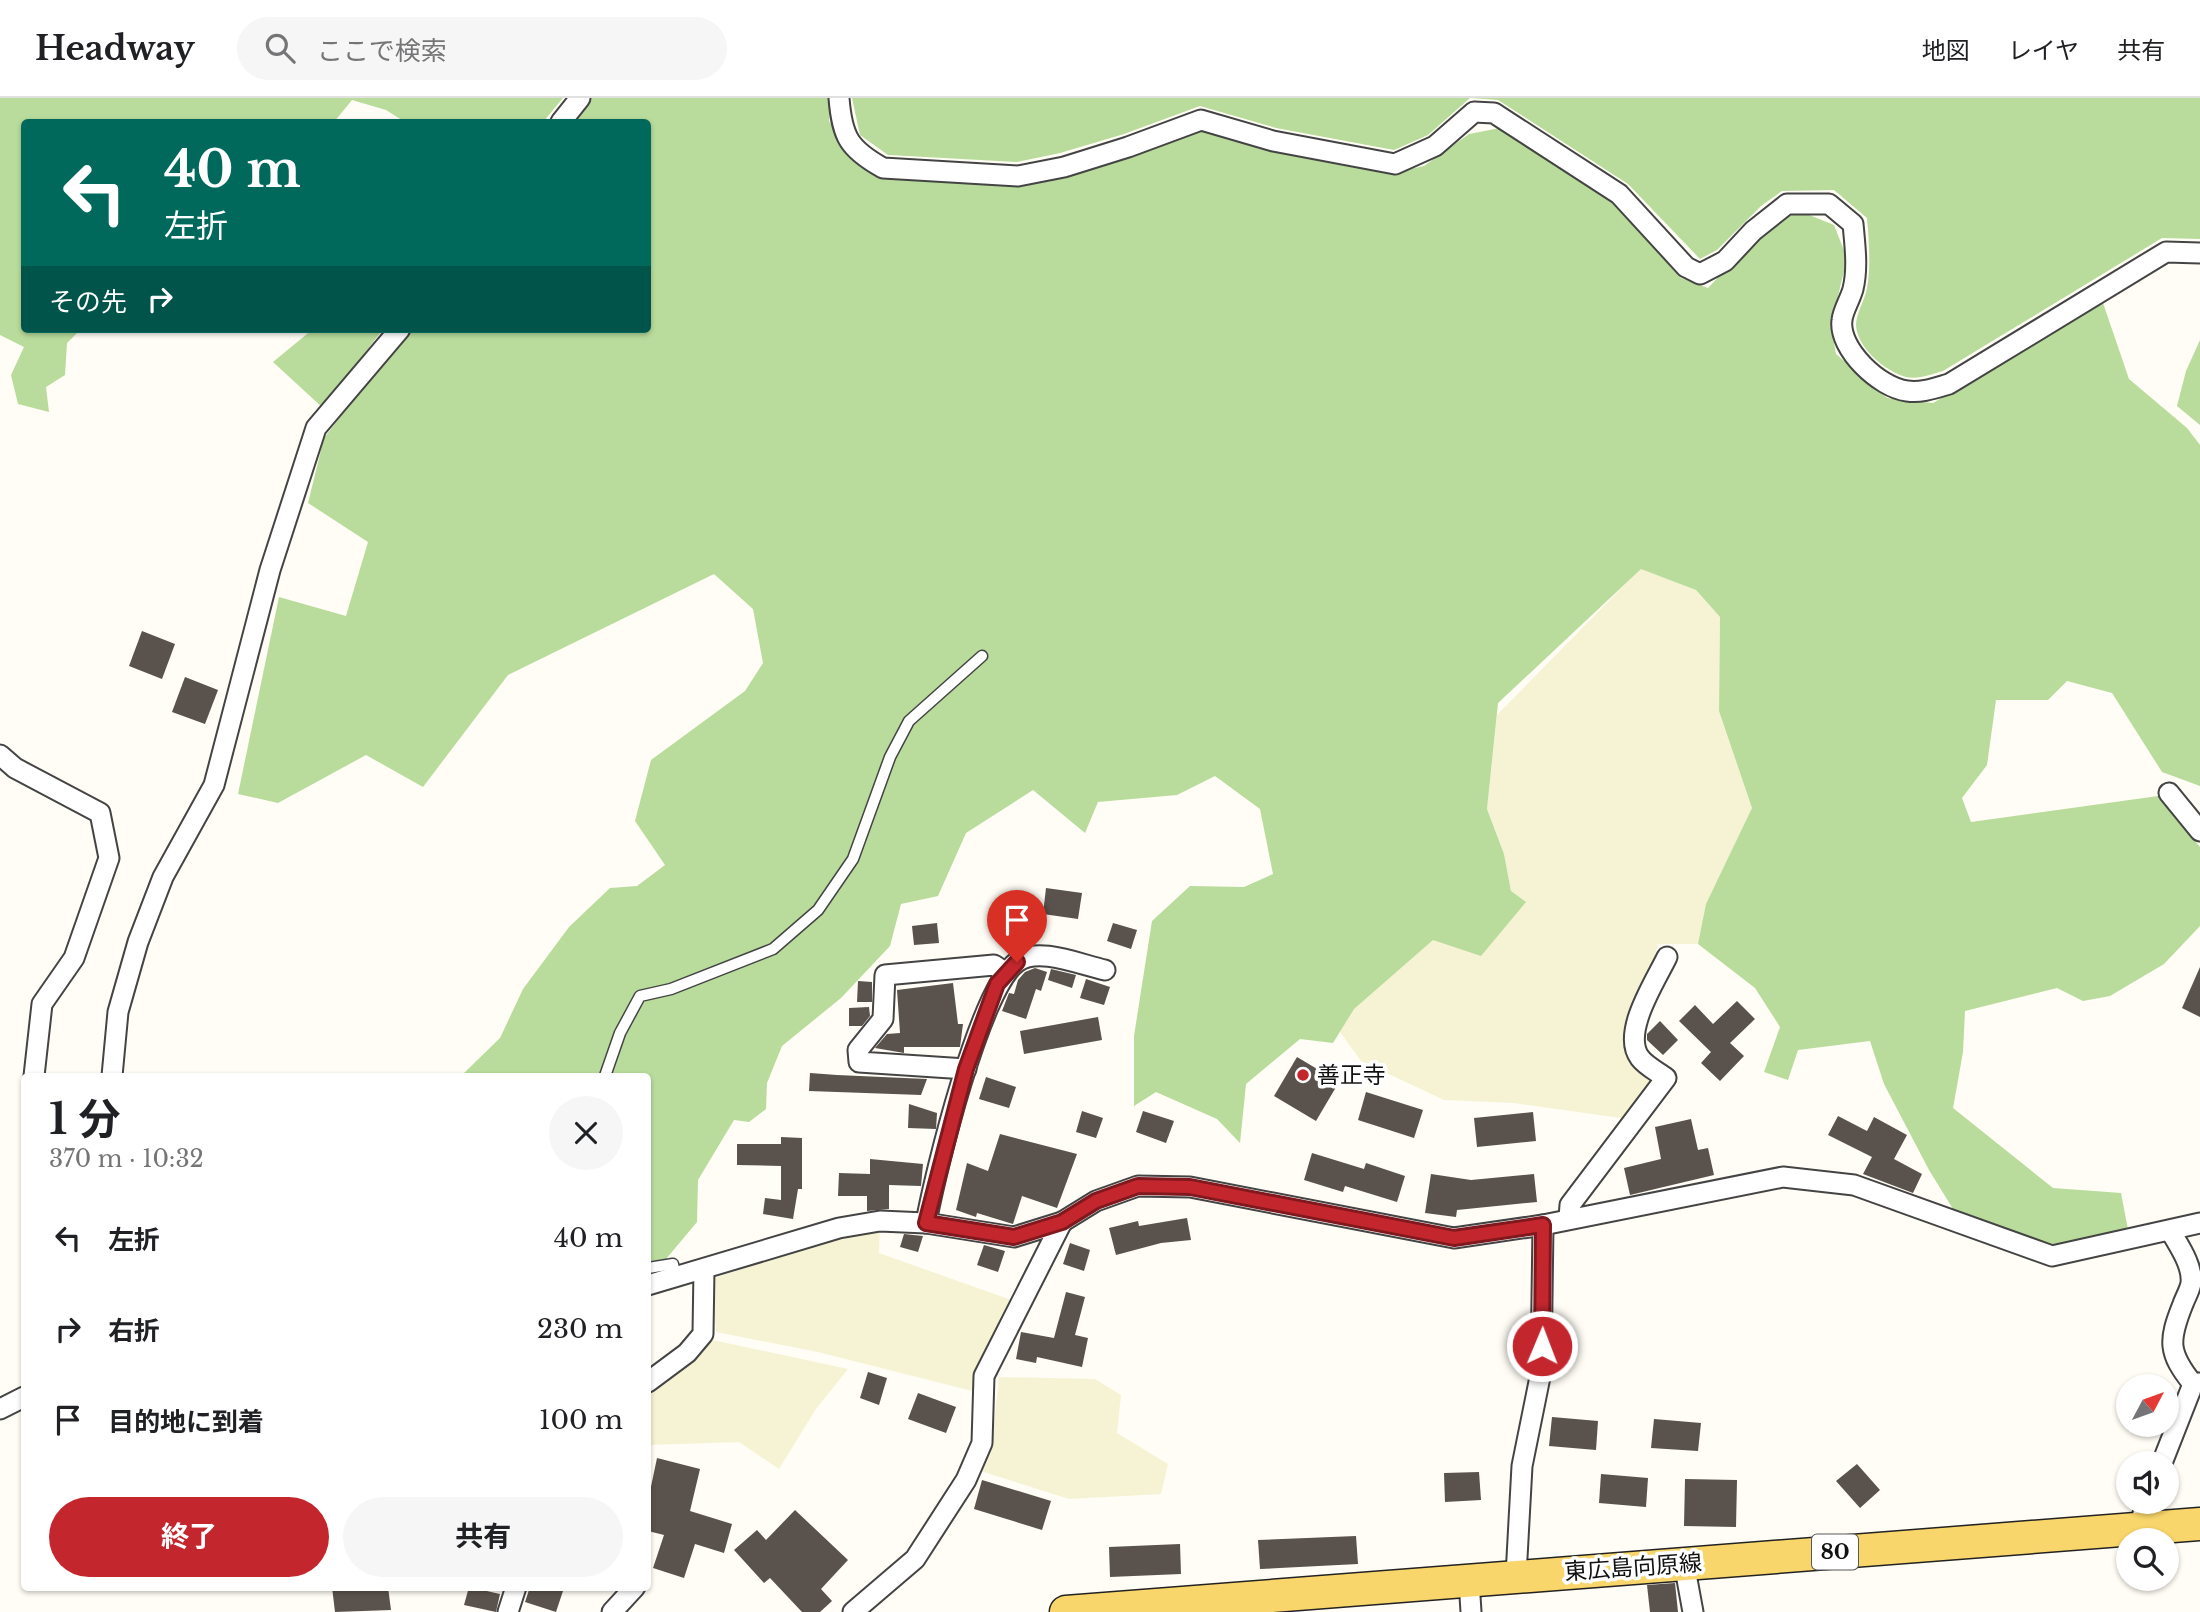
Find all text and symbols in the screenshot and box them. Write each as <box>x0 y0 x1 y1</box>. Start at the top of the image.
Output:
search box <box>237 17 727 80</box>
text: Headway <box>35 28 195 69</box>
icon: search <box>261 29 299 67</box>
text: ここで検索 <box>317 35 447 67</box>
text: 地図 <box>1922 36 1970 65</box>
text: レイヤ <box>2008 36 2079 65</box>
text: 共有 <box>2117 36 2165 65</box>
text: 40 m <box>164 139 301 200</box>
icon: left <box>49 147 140 238</box>
text: 左折 <box>164 206 228 246</box>
icon: right <box>141 280 179 318</box>
text: その先 <box>49 286 127 318</box>
pin <box>987 890 1047 962</box>
icon: arrive <box>998 901 1036 939</box>
place label: 善正寺 <box>1317 1061 1386 1089</box>
marker: 善正寺 <box>1295 1067 1311 1083</box>
text: 1 分 <box>49 1093 120 1145</box>
button: close <box>549 1096 623 1170</box>
text: 370 m · 10:32 <box>49 1145 204 1173</box>
icon: left <box>49 1219 87 1257</box>
text: 40 m <box>554 1222 623 1254</box>
text: 左折 <box>108 1224 160 1256</box>
position arrow <box>1505 1309 1579 1383</box>
icon: right <box>49 1310 87 1348</box>
text: 230 m <box>537 1313 623 1345</box>
text: 右折 <box>108 1315 160 1347</box>
north arrow <box>2116 1374 2179 1437</box>
map controls <box>2116 1374 2179 1591</box>
icon: arrive <box>49 1401 87 1439</box>
text: 100 m <box>539 1404 623 1436</box>
text: 目的地に到着 <box>108 1406 264 1438</box>
button: sound <box>2116 1451 2179 1514</box>
button: 終了 <box>49 1497 329 1577</box>
button: 共有 <box>343 1497 623 1577</box>
button: search <box>2116 1528 2179 1591</box>
road number: 80 <box>1812 1534 1858 1570</box>
street label: 東広島向原線 <box>1563 1548 1703 1586</box>

